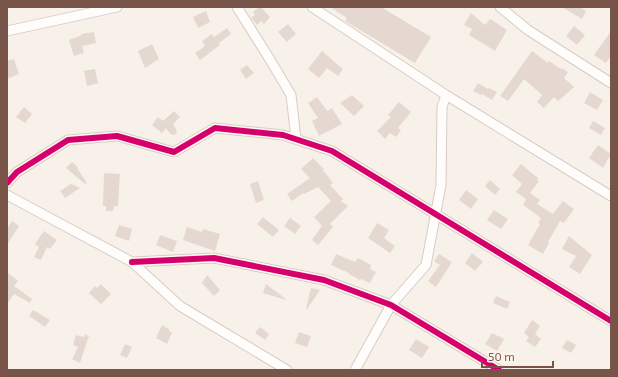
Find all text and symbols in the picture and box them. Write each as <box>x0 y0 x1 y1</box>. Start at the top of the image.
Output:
scale bar <box>482 343 553 369</box>
text: 50 m <box>488 349 515 363</box>

